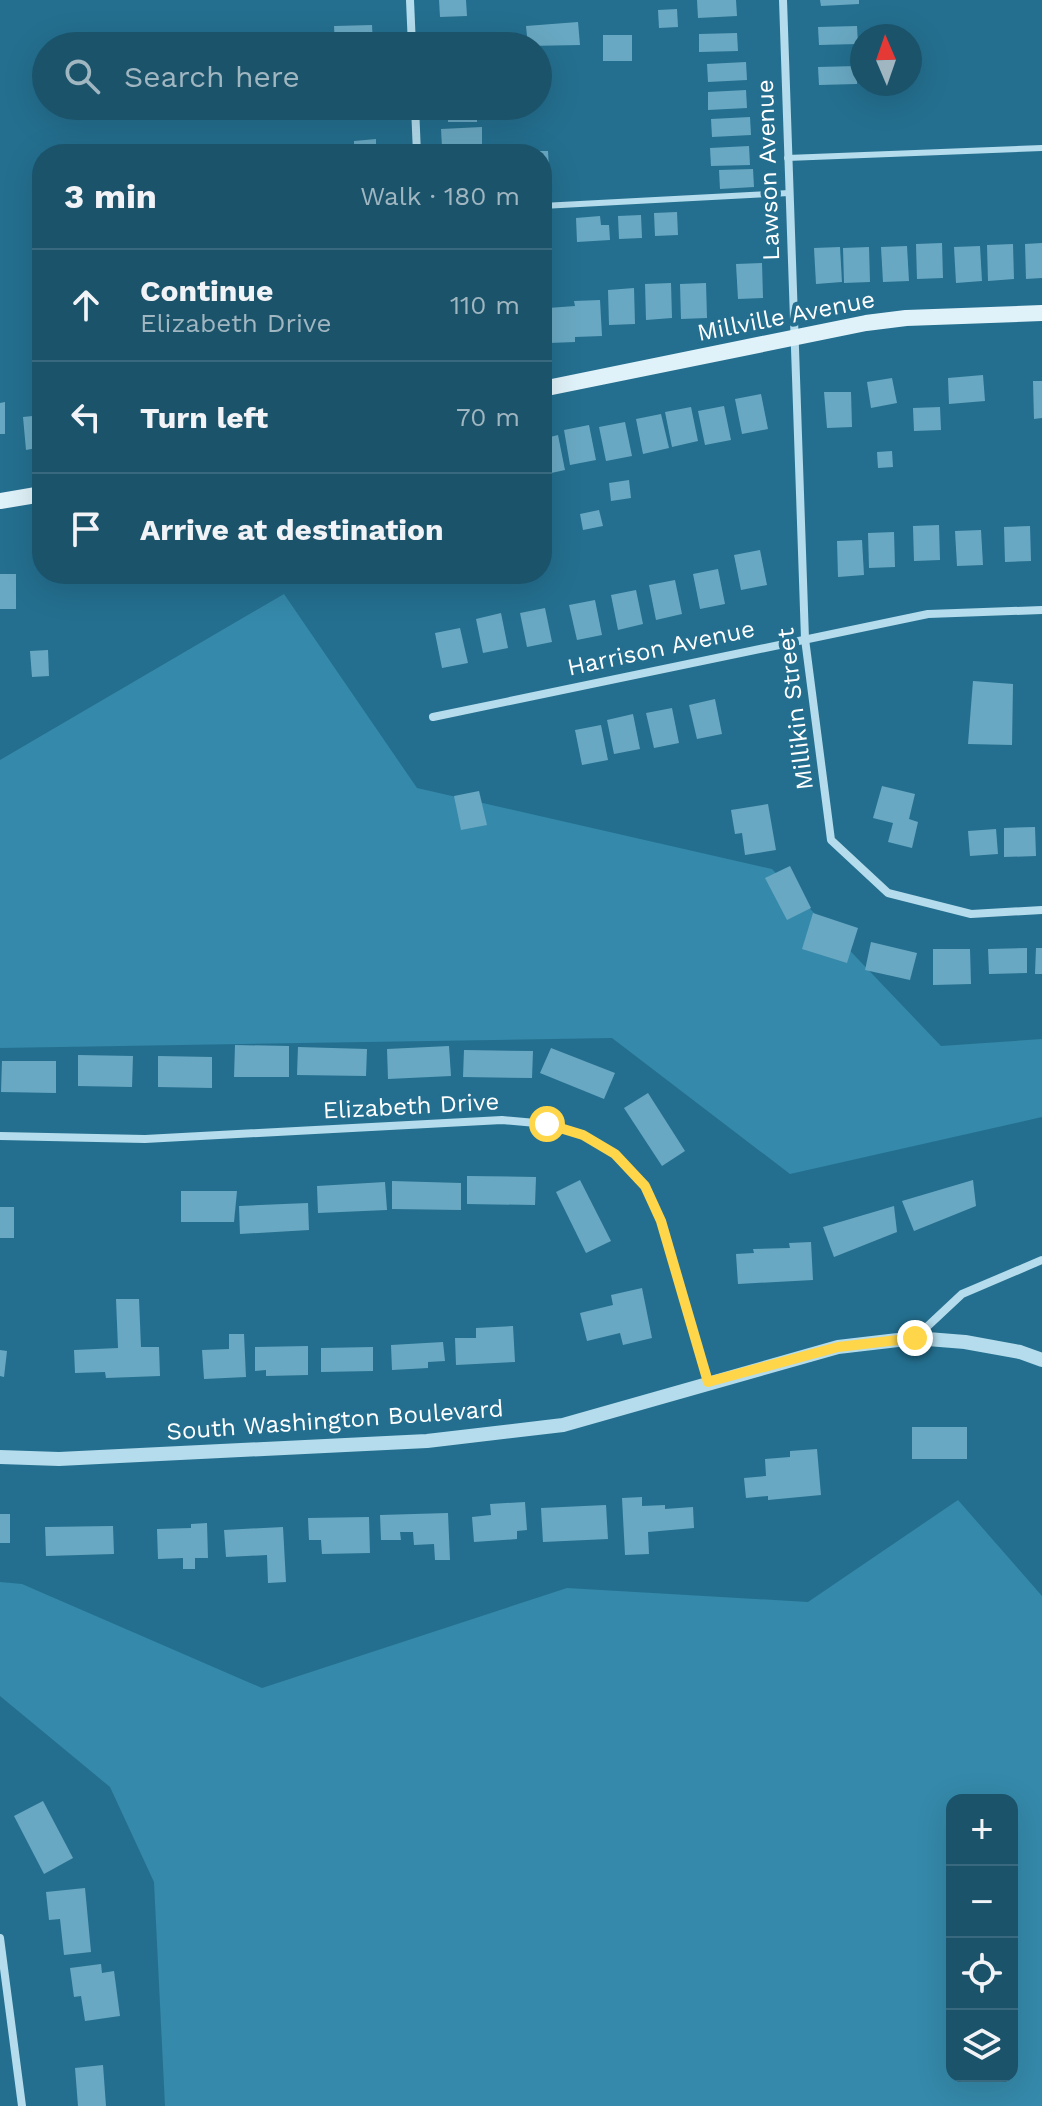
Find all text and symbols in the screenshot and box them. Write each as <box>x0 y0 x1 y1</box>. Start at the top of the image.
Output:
north arrow <box>850 24 922 96</box>
search box <box>32 32 552 120</box>
icon: search <box>60 54 104 98</box>
text: Search here <box>124 59 300 94</box>
street label: Lawson Avenue <box>751 79 785 261</box>
text: 3 min <box>64 176 157 216</box>
text: Walk · 180 m <box>360 181 520 211</box>
text: Continue <box>140 273 273 308</box>
icon: ahead <box>64 283 108 327</box>
street label: Millville Avenue <box>695 285 877 347</box>
text: 110 m <box>450 290 520 320</box>
text: Elizabeth Drive <box>140 308 332 338</box>
icon: left <box>64 395 108 439</box>
text: Turn left <box>140 400 268 435</box>
text: 70 m <box>456 402 520 432</box>
icon: arrive <box>64 507 108 551</box>
text: Arrive at destination <box>140 512 444 547</box>
street label: Harrison Avenue <box>565 614 757 682</box>
street label: Millikin Street <box>771 626 819 792</box>
street label: Elizabeth Drive <box>322 1087 500 1125</box>
route start <box>529 1106 565 1142</box>
route end <box>897 1320 933 1356</box>
street label: South Washington Boulevard <box>166 1394 504 1446</box>
map controls <box>946 1794 1018 2082</box>
button: + <box>946 1794 1018 1866</box>
button: − <box>946 1866 1018 1938</box>
button: locate <box>946 1938 1018 2010</box>
button: layers <box>946 2010 1018 2082</box>

